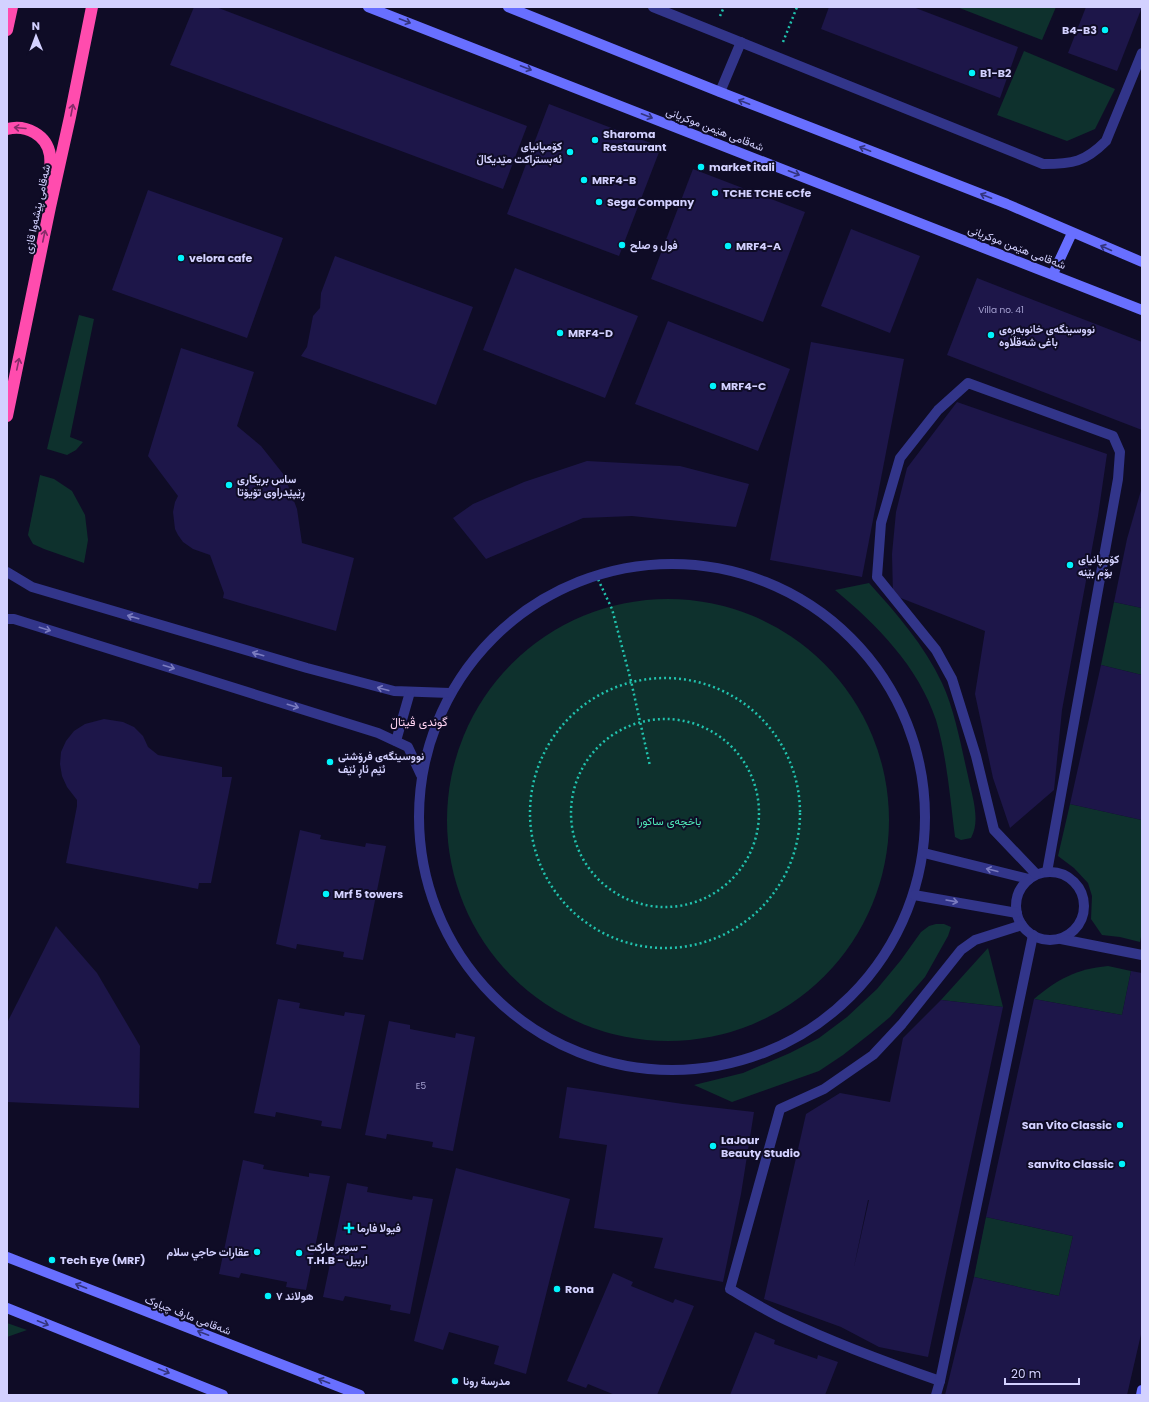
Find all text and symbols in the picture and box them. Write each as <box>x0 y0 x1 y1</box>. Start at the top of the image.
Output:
north arrow <box>16 16 56 56</box>
text: N <box>32 18 40 34</box>
one-way arrow <box>398 18 410 26</box>
place label: B4-B3 <box>1062 22 1097 38</box>
marker: B4-B3 <box>1100 25 1110 35</box>
one-way arrow <box>519 65 531 73</box>
place label: B1-B2 <box>980 65 1011 81</box>
marker: B1-B2 <box>967 68 977 78</box>
one-way arrow <box>739 97 751 105</box>
one-way arrow <box>68 103 76 116</box>
street label: شەقامی هێمن موکریانی <box>664 103 767 155</box>
one-way arrow <box>641 112 653 120</box>
one-way arrow <box>14 125 27 132</box>
place label: Sharoma Restaurant <box>603 126 667 155</box>
marker: Sharoma Restaurant <box>590 135 600 145</box>
place label: کۆمپانیای ئەبستراکت مێدیکاڵ <box>477 138 563 167</box>
one-way arrow <box>860 145 872 153</box>
marker: کۆمپانیای ئەبستراکت مێدیکاڵ <box>565 147 575 157</box>
place label: market itali <box>709 159 775 175</box>
marker: market itali <box>696 162 706 172</box>
street label: شەقامی پێشەوا قازی <box>20 163 54 255</box>
one-way arrow <box>788 170 800 178</box>
place label: MRF4-B <box>592 172 636 188</box>
marker: MRF4-B <box>579 175 589 185</box>
place label: TCHE TCHE cCfe <box>723 185 811 201</box>
marker: TCHE TCHE cCfe <box>710 188 720 198</box>
one-way arrow <box>981 192 993 200</box>
place label: Sega Company <box>607 194 694 210</box>
marker: Sega Company <box>594 197 604 207</box>
street label: شەقامی هێمن موکریانی <box>966 221 1069 273</box>
one-way arrow <box>40 230 48 243</box>
place label: فول و صلح <box>630 237 678 253</box>
place label: MRF4-A <box>736 238 781 254</box>
marker: فول و صلح <box>617 240 627 250</box>
marker: MRF4-A <box>723 241 733 251</box>
one-way arrow <box>1100 244 1112 251</box>
place label: velora cafe <box>189 250 253 266</box>
marker: velora cafe <box>176 253 186 263</box>
house number: Villa no. 41 <box>978 304 1024 316</box>
place label: نووسینگەی خانوبەرەی باغی شەقڵاوە <box>999 321 1095 350</box>
place label: MRF4-D <box>568 325 613 341</box>
marker: MRF4-D <box>555 328 565 338</box>
marker: نووسینگەی خانوبەرەی باغی شەقڵاوە <box>986 330 996 340</box>
one-way arrow <box>14 358 22 371</box>
place label: MRF4-C <box>721 378 767 394</box>
marker: MRF4-C <box>708 381 718 391</box>
place label: ساس بریکاری ڕێپێدراوی تۆیۆتا <box>237 471 305 501</box>
marker: ساس بریکاری ڕێپێدراوی تۆیۆتا <box>224 480 234 490</box>
place label: کۆمپانیای بۆم بێنە <box>1078 551 1119 580</box>
marker: کۆمپانیای بۆم بێنە <box>1065 560 1075 570</box>
one-way arrow <box>127 613 140 620</box>
one-way arrow <box>38 626 51 633</box>
one-way arrow <box>252 650 265 657</box>
one-way arrow <box>162 664 174 672</box>
one-way arrow <box>377 684 390 692</box>
one-way arrow <box>286 703 299 710</box>
district label: گوندی ڤیتاڵ <box>390 713 448 730</box>
place label: نووسینگەی فرۆشتی ئێم ئاڕ ئێف <box>338 748 424 778</box>
marker: نووسینگەی فرۆشتی ئێم ئاڕ ئێف <box>325 757 335 767</box>
park label: باخچەی ساکورا <box>637 813 701 829</box>
one-way arrow <box>985 865 998 873</box>
place label: Mrf 5 towers <box>334 886 403 902</box>
marker: Mrf 5 towers <box>321 889 331 899</box>
one-way arrow <box>945 898 958 906</box>
house number: E5 <box>416 1080 426 1092</box>
place label: San Vito Classic <box>1022 1117 1112 1133</box>
marker: San Vito Classic <box>1115 1120 1125 1130</box>
place label: LaJour Beauty Studio <box>721 1132 800 1161</box>
marker: LaJour Beauty Studio <box>708 1141 718 1151</box>
place label: sanvito Classic <box>1028 1156 1114 1172</box>
marker: sanvito Classic <box>1117 1159 1127 1169</box>
place label: فيولا فارما <box>357 1220 401 1236</box>
marker: فيولا فارما <box>344 1223 354 1233</box>
place label: سوبر ماركت - T.H.B - اربيل <box>307 1239 368 1268</box>
place label: عقارات حاجي سلام <box>167 1244 249 1261</box>
marker: عقارات حاجي سلام <box>252 1247 262 1257</box>
marker: سوبر ماركت - T.H.B - اربيل <box>294 1248 304 1258</box>
place label: Tech Eye (MRF) <box>60 1252 145 1268</box>
marker: Tech Eye (MRF) <box>47 1255 57 1265</box>
one-way arrow <box>76 1281 88 1289</box>
place label: Rona <box>565 1281 594 1297</box>
marker: Rona <box>552 1284 562 1294</box>
place label: هولاند ٧ <box>276 1288 314 1304</box>
street label: شەقامی مارف چیاوک <box>142 1291 234 1339</box>
marker: هولاند ٧ <box>263 1291 273 1301</box>
one-way arrow <box>37 1319 49 1327</box>
one-way arrow <box>197 1329 209 1337</box>
scale bar <box>1005 1360 1079 1386</box>
text: 20 m <box>1011 1365 1041 1382</box>
one-way arrow <box>157 1368 169 1375</box>
place label: مدرسة رونا <box>463 1373 510 1389</box>
one-way arrow <box>318 1376 330 1384</box>
marker: مدرسة رونا <box>450 1376 460 1386</box>

